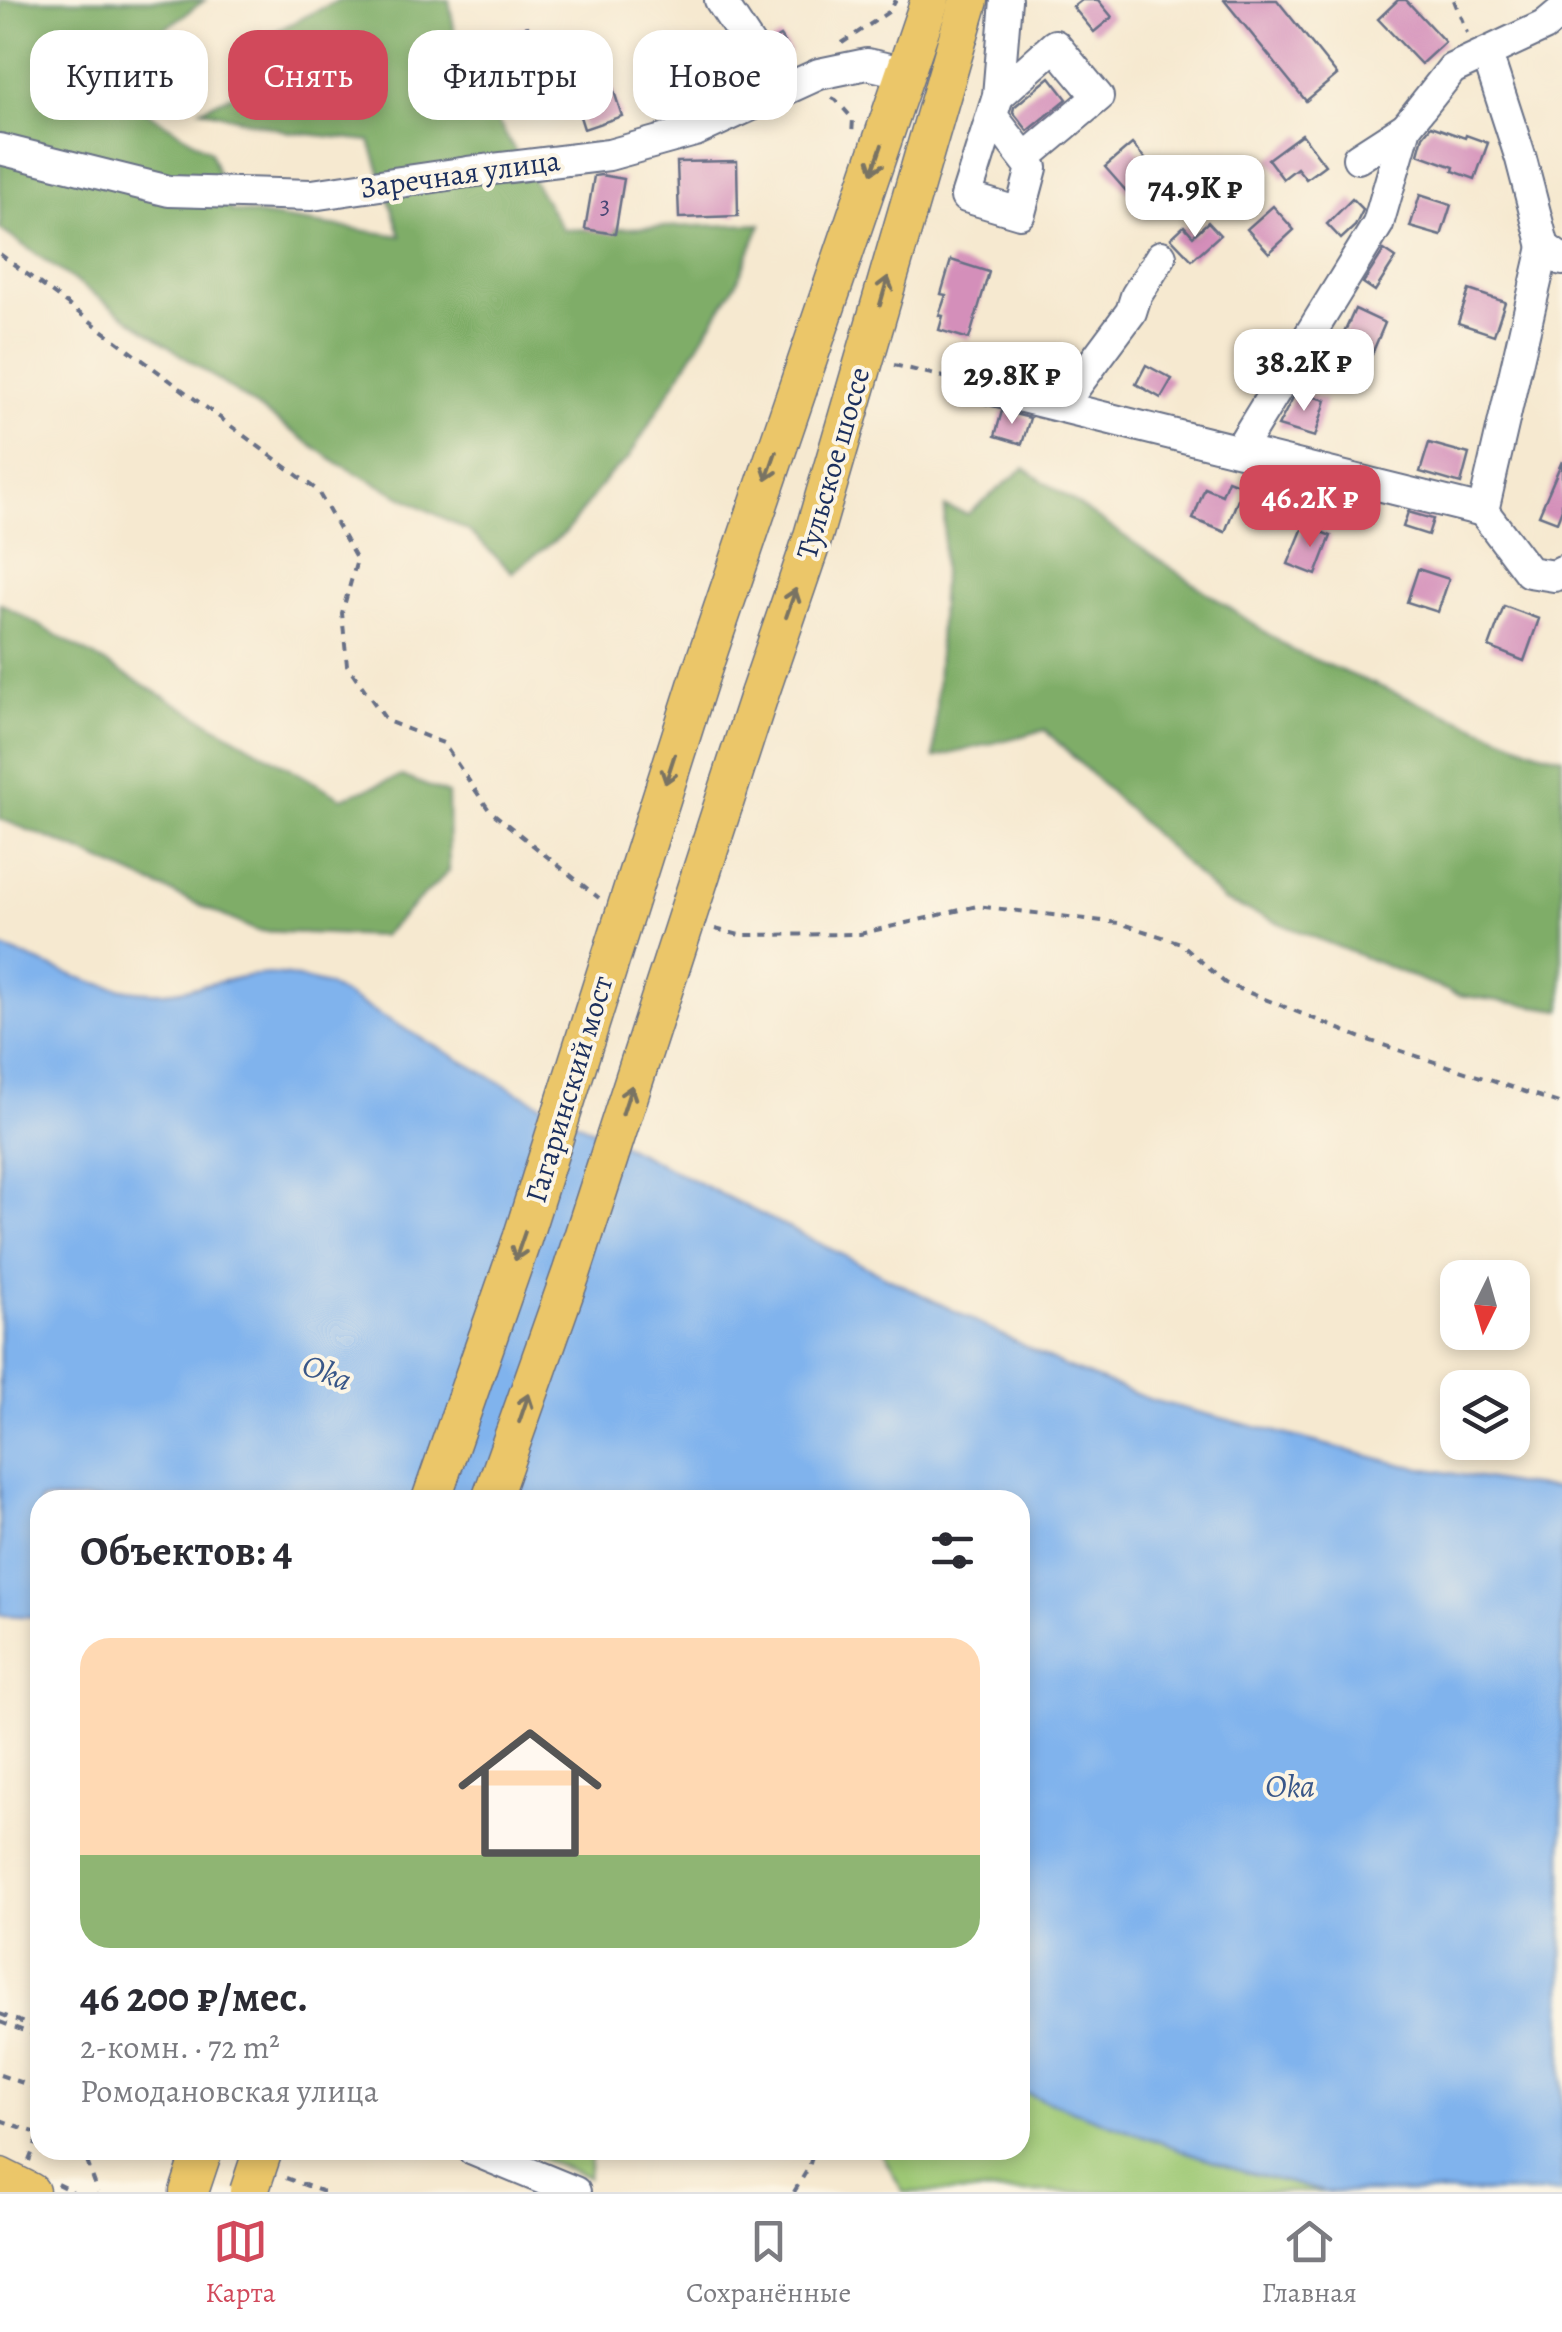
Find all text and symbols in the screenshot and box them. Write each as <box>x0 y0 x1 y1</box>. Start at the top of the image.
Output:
chip: Купить <box>30 30 208 120</box>
chip: Снять <box>228 30 388 120</box>
chip: Фильтры <box>408 30 613 120</box>
chip: Новое <box>633 30 797 120</box>
street label: Заречная улица <box>357 140 563 208</box>
one-way arrow <box>867 142 885 173</box>
pin: 74.9K ₽ <box>1103 155 1287 240</box>
text: 74.9K ₽ <box>1147 165 1243 209</box>
house number: 3 <box>600 188 610 222</box>
one-way arrow <box>876 276 894 308</box>
pin: 38.2K ₽ <box>1212 329 1396 414</box>
text: 38.2K ₽ <box>1256 339 1352 383</box>
pin: 29.8K ₽ <box>920 342 1104 427</box>
text: 29.8K ₽ <box>963 352 1061 396</box>
street label: Тульское шоссе <box>787 362 879 564</box>
one-way arrow <box>760 449 778 481</box>
pin: 46.2K ₽ <box>1218 465 1402 550</box>
text: 46.2K ₽ <box>1261 475 1359 519</box>
one-way arrow <box>783 587 801 619</box>
one-way arrow <box>660 753 678 785</box>
street label: Гагаринский мост <box>515 971 623 1207</box>
one-way arrow <box>620 1085 638 1116</box>
one-way arrow <box>509 1230 527 1261</box>
north arrow <box>1440 1260 1530 1350</box>
map controls <box>1440 1260 1530 1460</box>
water label: Oka <box>296 1343 358 1402</box>
button: layers <box>1440 1370 1530 1460</box>
one-way arrow <box>516 1393 534 1425</box>
text: Объектов: 4 <box>80 1522 292 1579</box>
icon: filters <box>925 1523 980 1578</box>
icon: home <box>440 1703 620 1883</box>
water label: Oka <box>1265 1764 1315 1808</box>
text: 46 200 ₽/мес. <box>80 1968 308 2025</box>
text: 2-комн. · 72 m² <box>80 2025 280 2069</box>
text: Ромодановская улица <box>80 2069 379 2113</box>
tab: Карта <box>205 2214 276 2312</box>
tab: Сохранённые <box>686 2214 851 2312</box>
tab: Главная <box>1262 2214 1357 2312</box>

